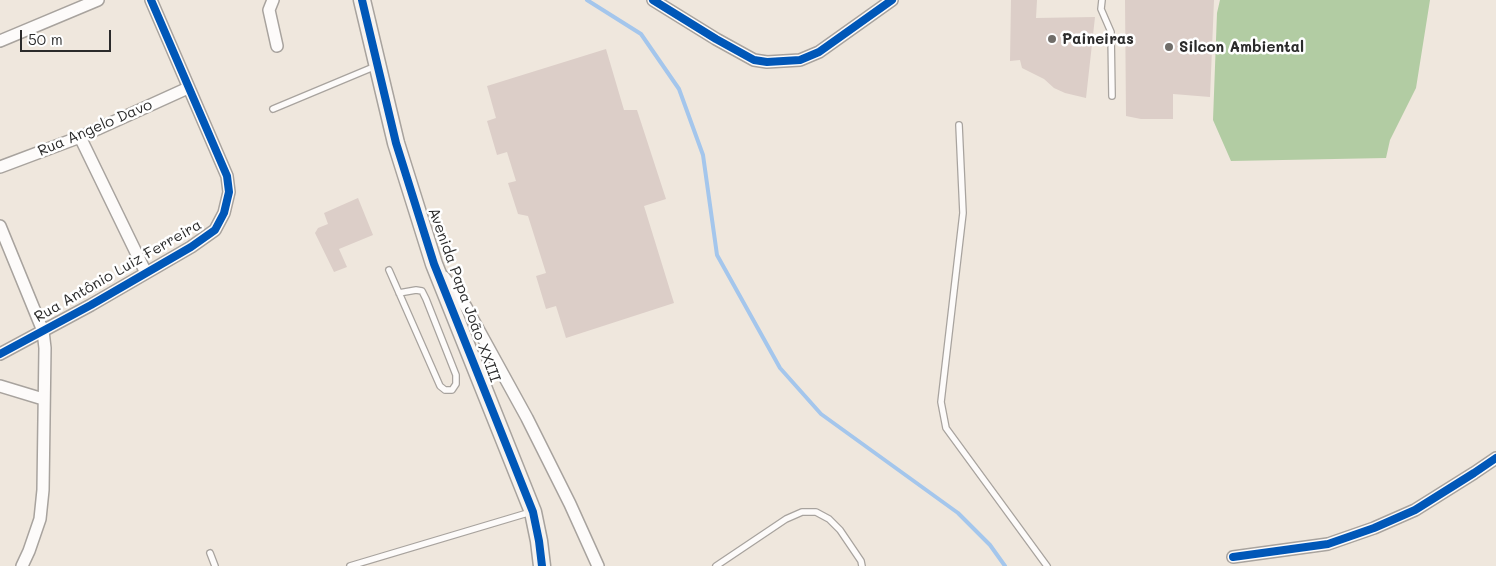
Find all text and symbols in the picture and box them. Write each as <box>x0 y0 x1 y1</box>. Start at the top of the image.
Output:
scale bar <box>22 20 114 52</box>
text: 50 m <box>28 29 63 49</box>
place label: Paineiras <box>1062 30 1134 48</box>
marker: Paineiras <box>1046 33 1058 45</box>
place label: Silcon Ambiental <box>1179 38 1304 56</box>
marker: Silcon Ambiental <box>1163 41 1175 53</box>
street label: Rua Angelo Davo <box>35 96 155 160</box>
street label: Avenida Papa João XXIII <box>424 205 504 385</box>
street label: Rua Antônio Luiz Ferreira <box>31 216 205 326</box>

